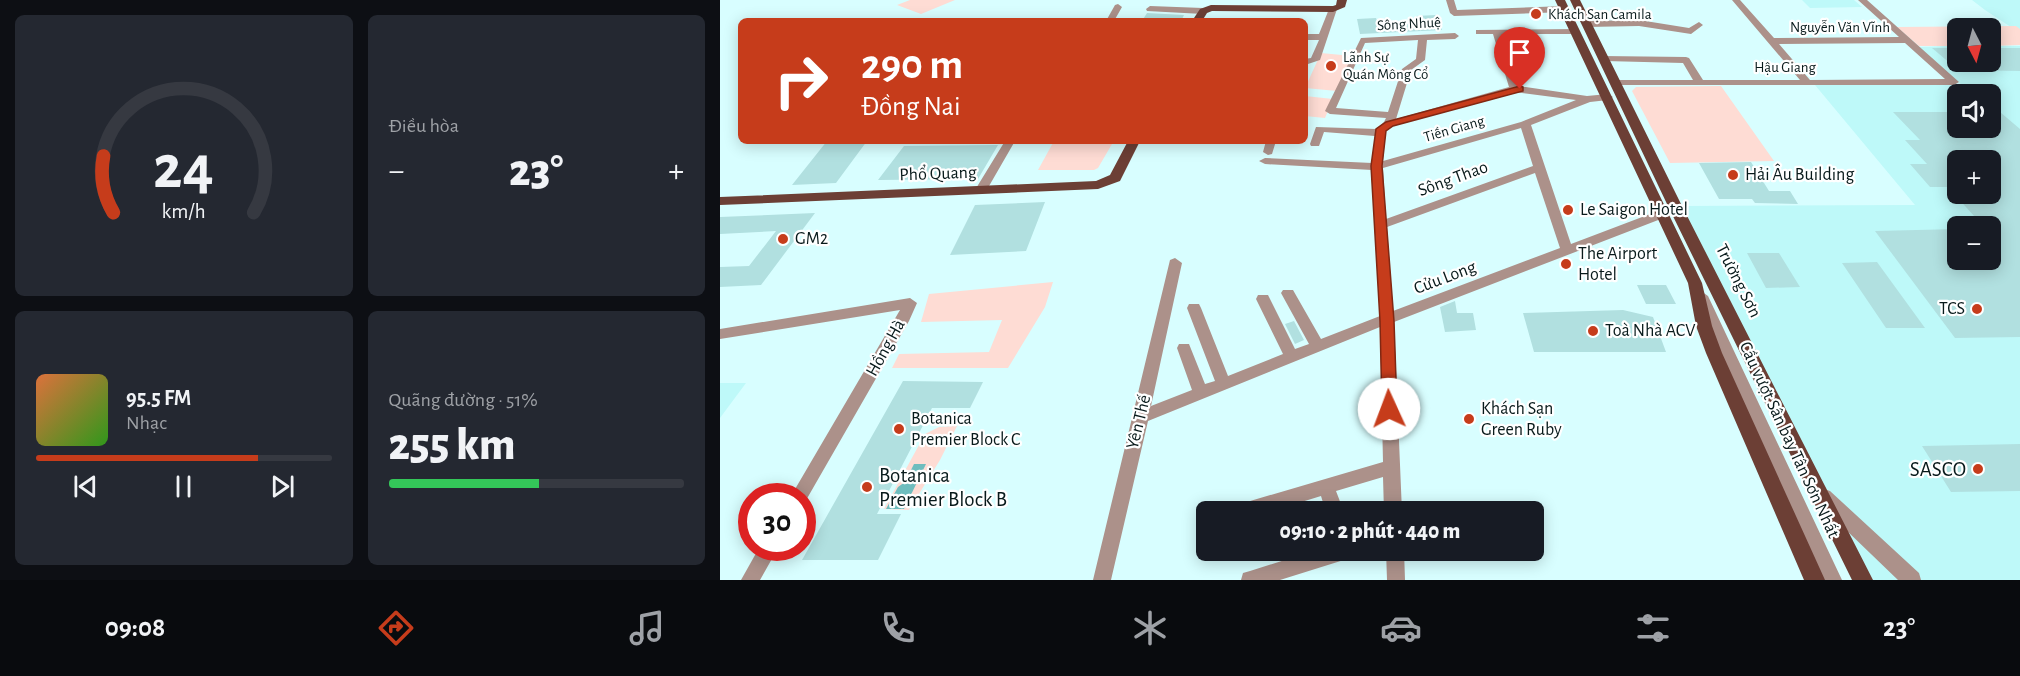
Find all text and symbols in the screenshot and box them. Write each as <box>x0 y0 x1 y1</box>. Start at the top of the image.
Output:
marker: Khách Sạn Camila <box>1529 7 1543 21</box>
place label: Khách Sạn Camila <box>1548 7 1652 22</box>
street label: Sông Nhuệ <box>1377 15 1441 33</box>
north arrow <box>1947 18 2001 72</box>
map controls <box>1947 18 2001 270</box>
street label: Nguyễn Văn Vĩnh <box>1790 19 1890 35</box>
pin <box>1494 27 1545 89</box>
icon: arrive <box>1503 36 1536 69</box>
icon: right <box>762 42 840 120</box>
text: 290 m <box>861 44 963 86</box>
place label: Lãnh Sự Quán Mông Cổ <box>1343 50 1428 82</box>
marker: Lãnh Sự Quán Mông Cổ <box>1324 59 1338 73</box>
street label: Hậu Giang <box>1754 60 1816 75</box>
button: sound <box>1947 84 2001 138</box>
text: Đồng Nai <box>861 93 960 120</box>
street label: Tiền Giang <box>1422 113 1487 145</box>
text: Điều hòa <box>389 116 459 136</box>
text: 24 <box>153 137 214 199</box>
text: 23° <box>509 149 564 194</box>
button: + <box>1947 150 2001 204</box>
text: − <box>389 155 404 188</box>
text: + <box>668 155 684 188</box>
street label: Sông Thao <box>1416 158 1491 200</box>
street label: Phổ Quang <box>899 162 977 184</box>
place label: Hải Âu Building <box>1745 163 1854 184</box>
marker: Hải Âu Building <box>1726 168 1740 182</box>
text: km/h <box>162 201 206 222</box>
place label: Le Saigon Hotel <box>1580 201 1688 219</box>
marker: Le Saigon Hotel <box>1561 203 1575 217</box>
button: − <box>1947 216 2001 270</box>
place label: GM2 <box>795 230 828 248</box>
marker: GM2 <box>776 232 790 246</box>
street label: Trường Sơn <box>1712 241 1764 321</box>
place label: The Airport Hotel <box>1578 245 1657 284</box>
marker: The Airport Hotel <box>1559 257 1573 271</box>
street label: Cửu Long <box>1411 258 1479 298</box>
place label: TCS <box>1939 300 1965 318</box>
marker: TCS <box>1970 302 1984 316</box>
street label: Hồng Hà <box>862 316 909 379</box>
place label: Toà Nhà ACV <box>1605 322 1696 340</box>
marker: Toà Nhà ACV <box>1586 324 1600 338</box>
street label: Cầu vượt Sân bay Tân Sơn Nhất <box>1736 339 1843 541</box>
position arrow <box>1357 377 1421 441</box>
text: 95.5 FM <box>126 387 191 409</box>
text: Quãng đường · 51% <box>389 390 538 410</box>
street label: Yên Thế <box>1123 393 1154 451</box>
place label: Khách Sạn Green Ruby <box>1481 400 1562 439</box>
place label: Botanica Premier Block C <box>911 410 1020 449</box>
marker: Khách Sạn Green Ruby <box>1462 412 1476 426</box>
text: Nhạc <box>126 413 167 433</box>
marker: Botanica Premier Block C <box>892 422 906 436</box>
text: 255 km <box>389 423 516 468</box>
place label: SASCO <box>1910 459 1966 480</box>
marker: SASCO <box>1971 462 1985 476</box>
place label: Botanica Premier Block B <box>879 465 1007 510</box>
icon: previous <box>69 470 102 503</box>
icon: pause <box>167 470 200 503</box>
icon: next <box>266 470 299 503</box>
marker: Botanica Premier Block B <box>860 480 874 494</box>
speed limit sign: 30 <box>738 483 816 561</box>
text: 09:10 · 2 phút · 440 m <box>1280 520 1460 542</box>
icon: directions <box>375 607 417 649</box>
icon: music <box>626 607 668 649</box>
icon: phone <box>877 607 919 649</box>
icon: climate <box>1129 607 1171 649</box>
icon: car <box>1380 607 1422 649</box>
icon: filters <box>1632 607 1674 649</box>
text: 09:08 <box>105 614 165 641</box>
text: 23° <box>1883 614 1915 641</box>

